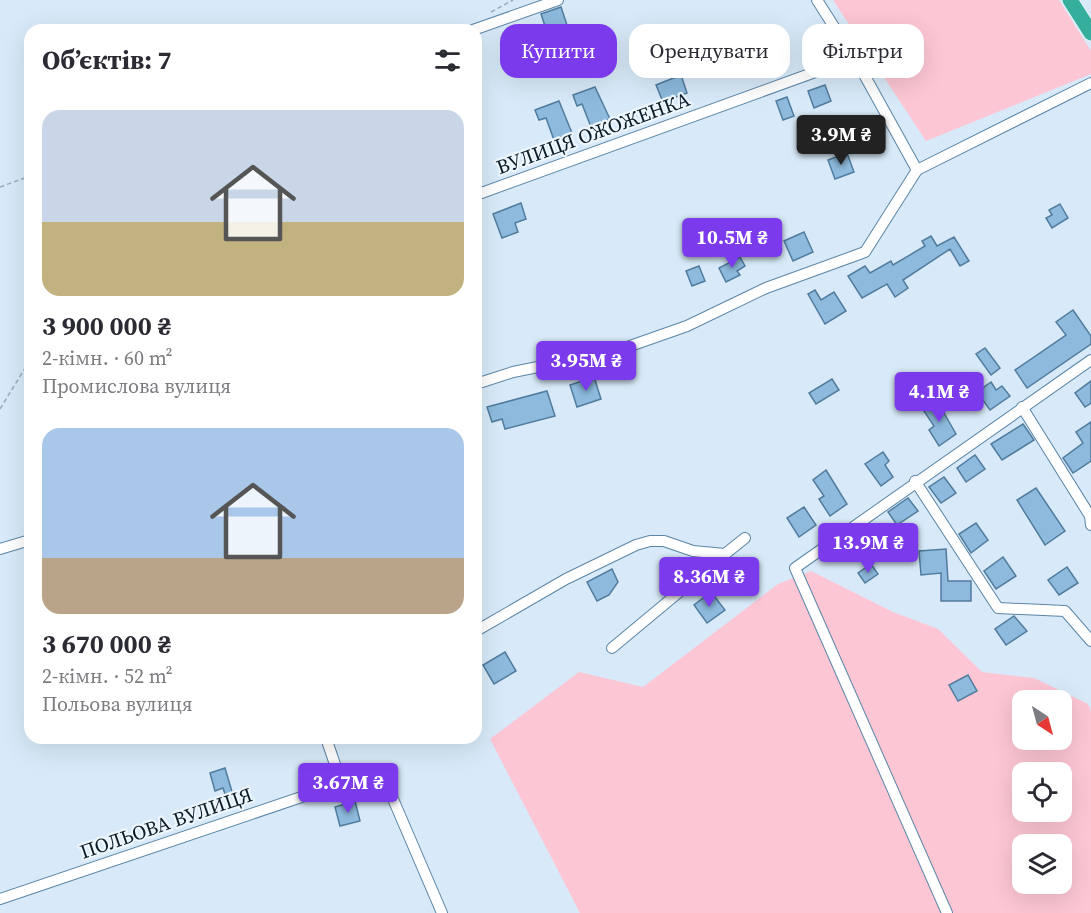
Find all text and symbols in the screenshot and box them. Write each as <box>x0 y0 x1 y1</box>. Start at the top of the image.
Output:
chip: Купити <box>500 24 617 78</box>
chip: Орендувати <box>629 24 790 78</box>
chip: Фільтри <box>802 24 924 78</box>
text: Об’єктів: 7 <box>42 42 172 78</box>
icon: filters <box>431 44 464 77</box>
street label: ВУЛИЦЯ ОЖОЖЕНКА <box>492 85 694 181</box>
pin: 3.9M ₴ <box>792 115 890 166</box>
text: 3.9M ₴ <box>811 120 871 148</box>
icon: home <box>199 149 307 257</box>
pin: 10.5M ₴ <box>677 218 787 269</box>
text: 10.5M ₴ <box>696 223 768 251</box>
text: 3 900 000 ₴ <box>42 308 171 344</box>
pin: 3.95M ₴ <box>531 341 641 392</box>
text: 2-кімн. · 60 m² <box>42 344 173 372</box>
text: 3.95M ₴ <box>550 346 622 374</box>
text: Промислова вулиця <box>42 372 231 400</box>
pin: 4.1M ₴ <box>890 372 988 423</box>
text: 4.1M ₴ <box>909 377 969 405</box>
icon: home <box>199 467 307 575</box>
pin: 13.9M ₴ <box>813 523 923 574</box>
text: 13.9M ₴ <box>832 528 904 556</box>
pin: 8.36M ₴ <box>654 557 764 608</box>
text: 8.36M ₴ <box>673 562 745 590</box>
text: 3 670 000 ₴ <box>42 626 171 662</box>
text: 2-кімн. · 52 m² <box>42 662 173 690</box>
text: Польова вулиця <box>42 690 193 718</box>
north arrow <box>1012 690 1072 750</box>
map controls <box>1012 690 1072 894</box>
button: locate <box>1012 762 1072 822</box>
pin: 3.67M ₴ <box>293 763 403 814</box>
text: 3.67M ₴ <box>312 768 384 796</box>
street label: ПОЛЬОВА ВУЛИЦЯ <box>76 780 256 866</box>
button: layers <box>1012 834 1072 894</box>

